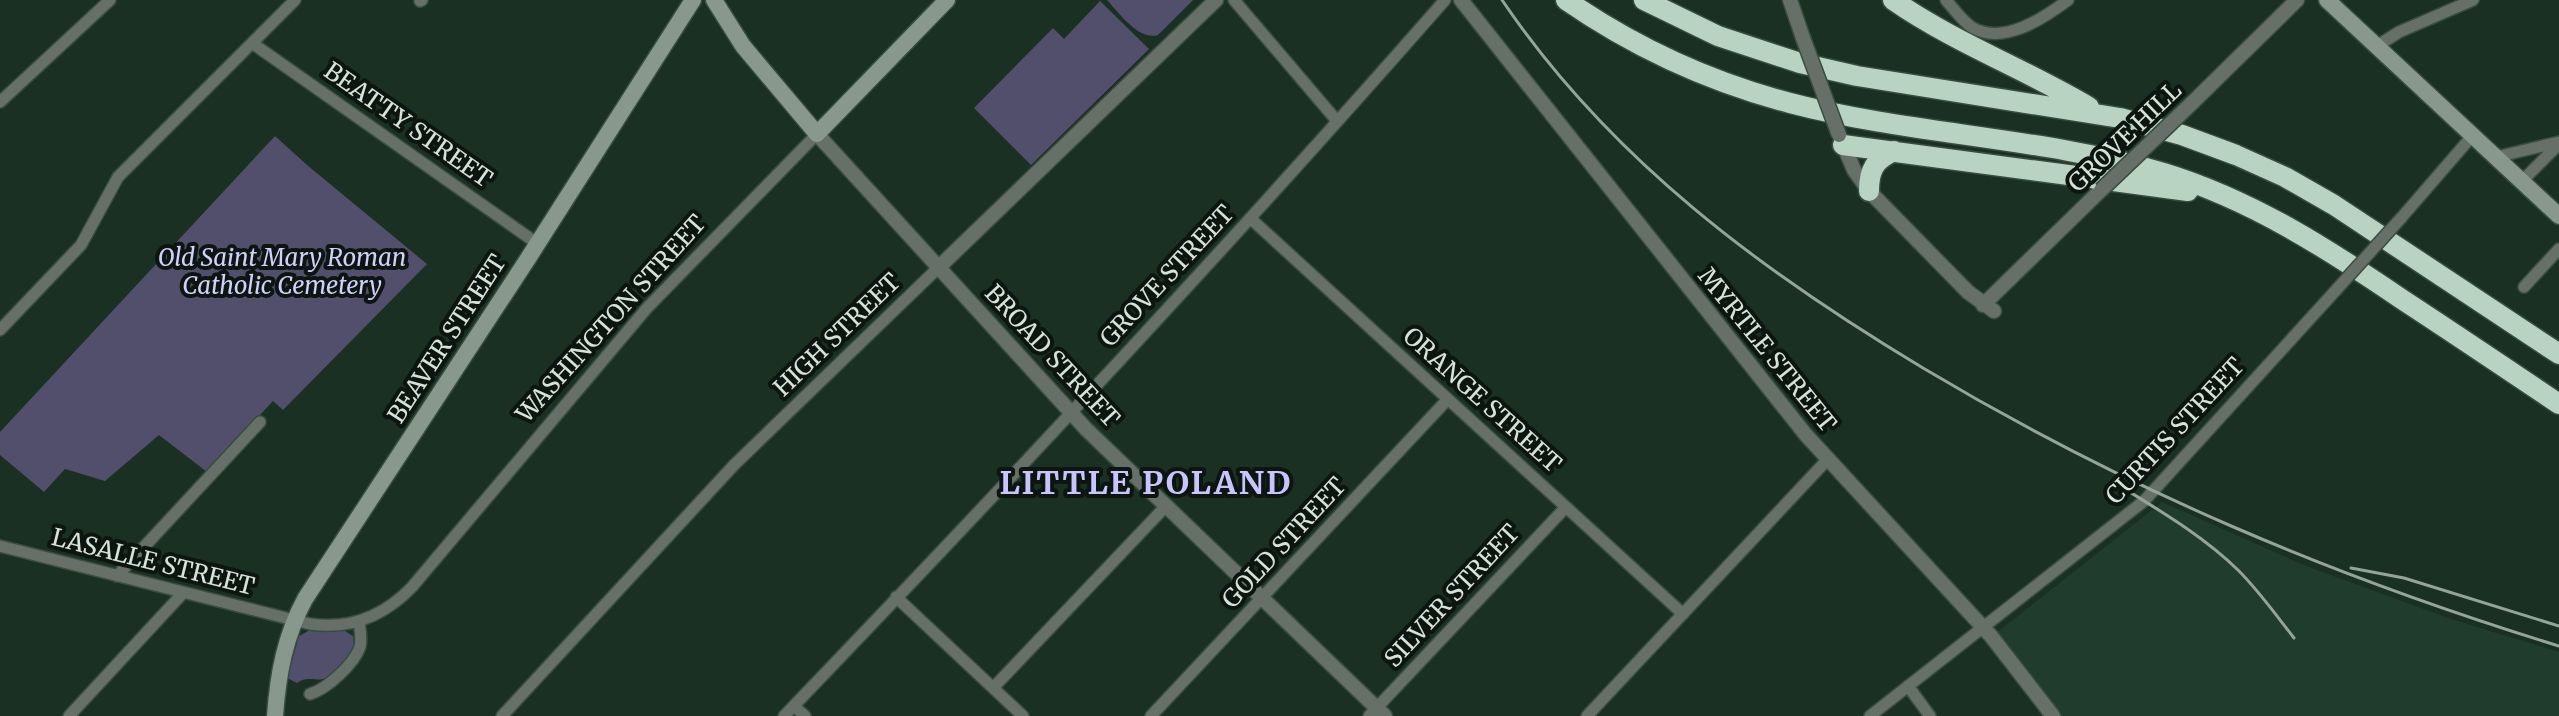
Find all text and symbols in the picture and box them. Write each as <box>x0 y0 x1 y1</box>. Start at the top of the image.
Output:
street label: BEATTY STREET <box>318 55 499 194</box>
street label: GROVE HILL <box>2061 75 2188 198</box>
street label: GROVE STREET <box>1093 198 1240 353</box>
street label: WASHINGTON STREET <box>508 208 712 430</box>
park label: Old Saint Mary Roman Catholic Cemetery <box>158 242 406 301</box>
street label: BEAVER STREET <box>381 248 513 429</box>
street label: MYRTLE STREET <box>1692 261 1843 438</box>
street label: HIGH STREET <box>767 266 907 403</box>
street label: BROAD STREET <box>978 278 1127 434</box>
street label: ORANGE STREET <box>1397 320 1568 479</box>
street label: CURTIS STREET <box>2099 351 2251 510</box>
district label: LITTLE POLAND <box>1000 463 1292 503</box>
street label: GOLD STREET <box>1215 471 1352 615</box>
street label: SILVER STREET <box>1377 517 1526 674</box>
street label: LASALLE STREET <box>48 521 258 602</box>

